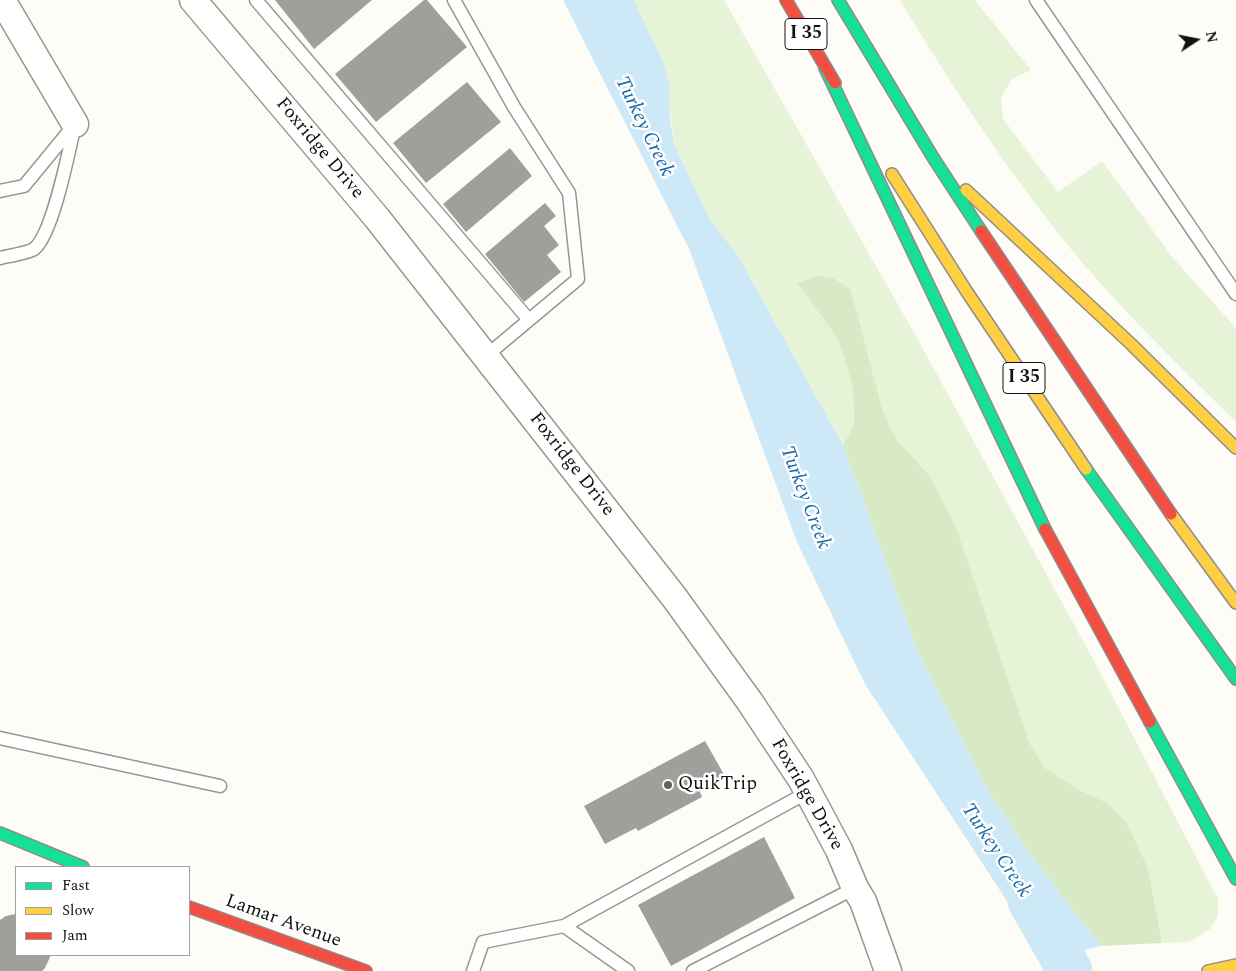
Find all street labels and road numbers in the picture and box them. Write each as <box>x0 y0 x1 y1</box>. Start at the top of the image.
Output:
road number: I 35 <box>785 18 827 50</box>
street label: Foxridge Drive <box>270 94 368 204</box>
road number: I 35 <box>1003 362 1045 393</box>
street label: Foxridge Drive <box>523 409 619 521</box>
street label: Foxridge Drive <box>765 735 847 855</box>
street label: Lamar Avenue <box>222 890 344 954</box>

